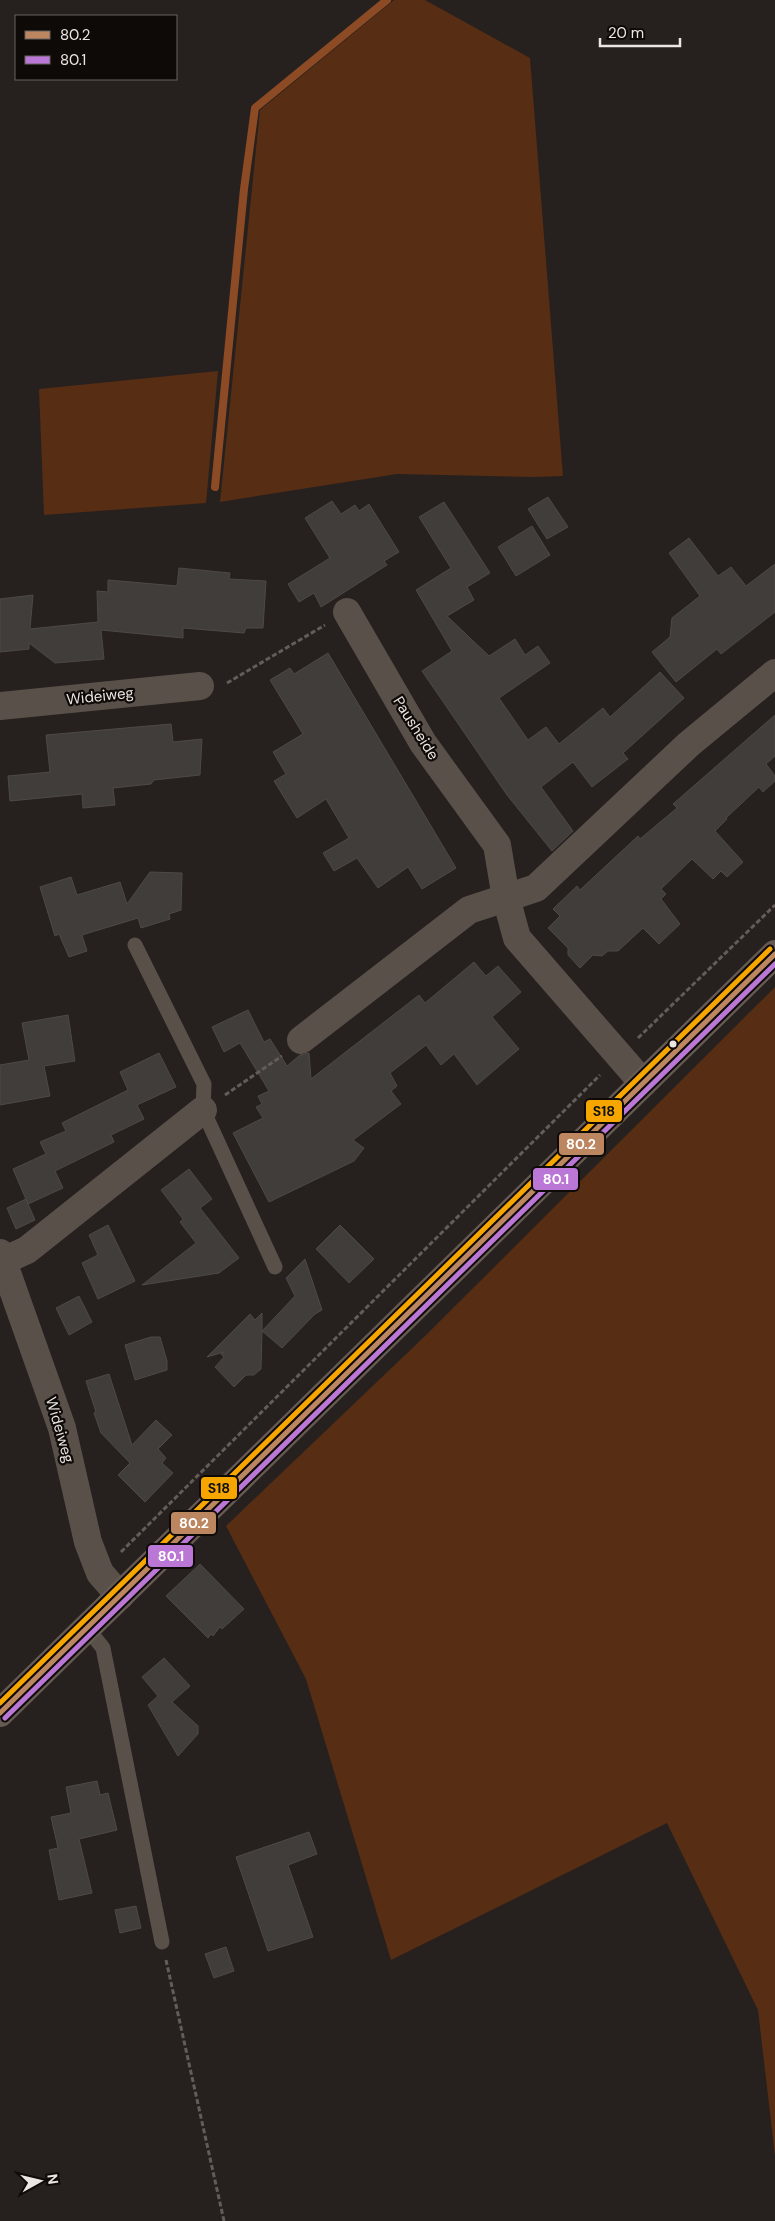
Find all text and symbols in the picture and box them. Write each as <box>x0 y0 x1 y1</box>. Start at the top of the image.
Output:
legend <box>15 15 178 80</box>
scale bar <box>600 15 680 47</box>
text: 20 m <box>608 23 644 43</box>
text: 80.2 <box>60 25 90 45</box>
text: 80.1 <box>60 50 86 70</box>
street label: Wideiweg <box>65 683 135 709</box>
street label: Pausheide <box>389 692 443 764</box>
unlabelled marker <box>668 1039 678 1049</box>
line badge: S18 <box>585 1099 623 1123</box>
text: S18 <box>593 1102 615 1120</box>
line badge: 80.2 <box>558 1132 605 1156</box>
text: 80.2 <box>566 1135 596 1153</box>
line badge: 80.1 <box>532 1167 579 1191</box>
text: 80.1 <box>543 1170 569 1188</box>
street label: Wideiweg <box>41 1395 79 1465</box>
line badge: S18 <box>200 1476 238 1500</box>
text: S18 <box>208 1479 230 1497</box>
line badge: 80.2 <box>170 1511 217 1535</box>
text: 80.2 <box>179 1514 209 1532</box>
line badge: 80.1 <box>147 1544 194 1568</box>
text: 80.1 <box>158 1547 184 1565</box>
north arrow <box>15 2156 65 2206</box>
text: N <box>43 2173 62 2186</box>

